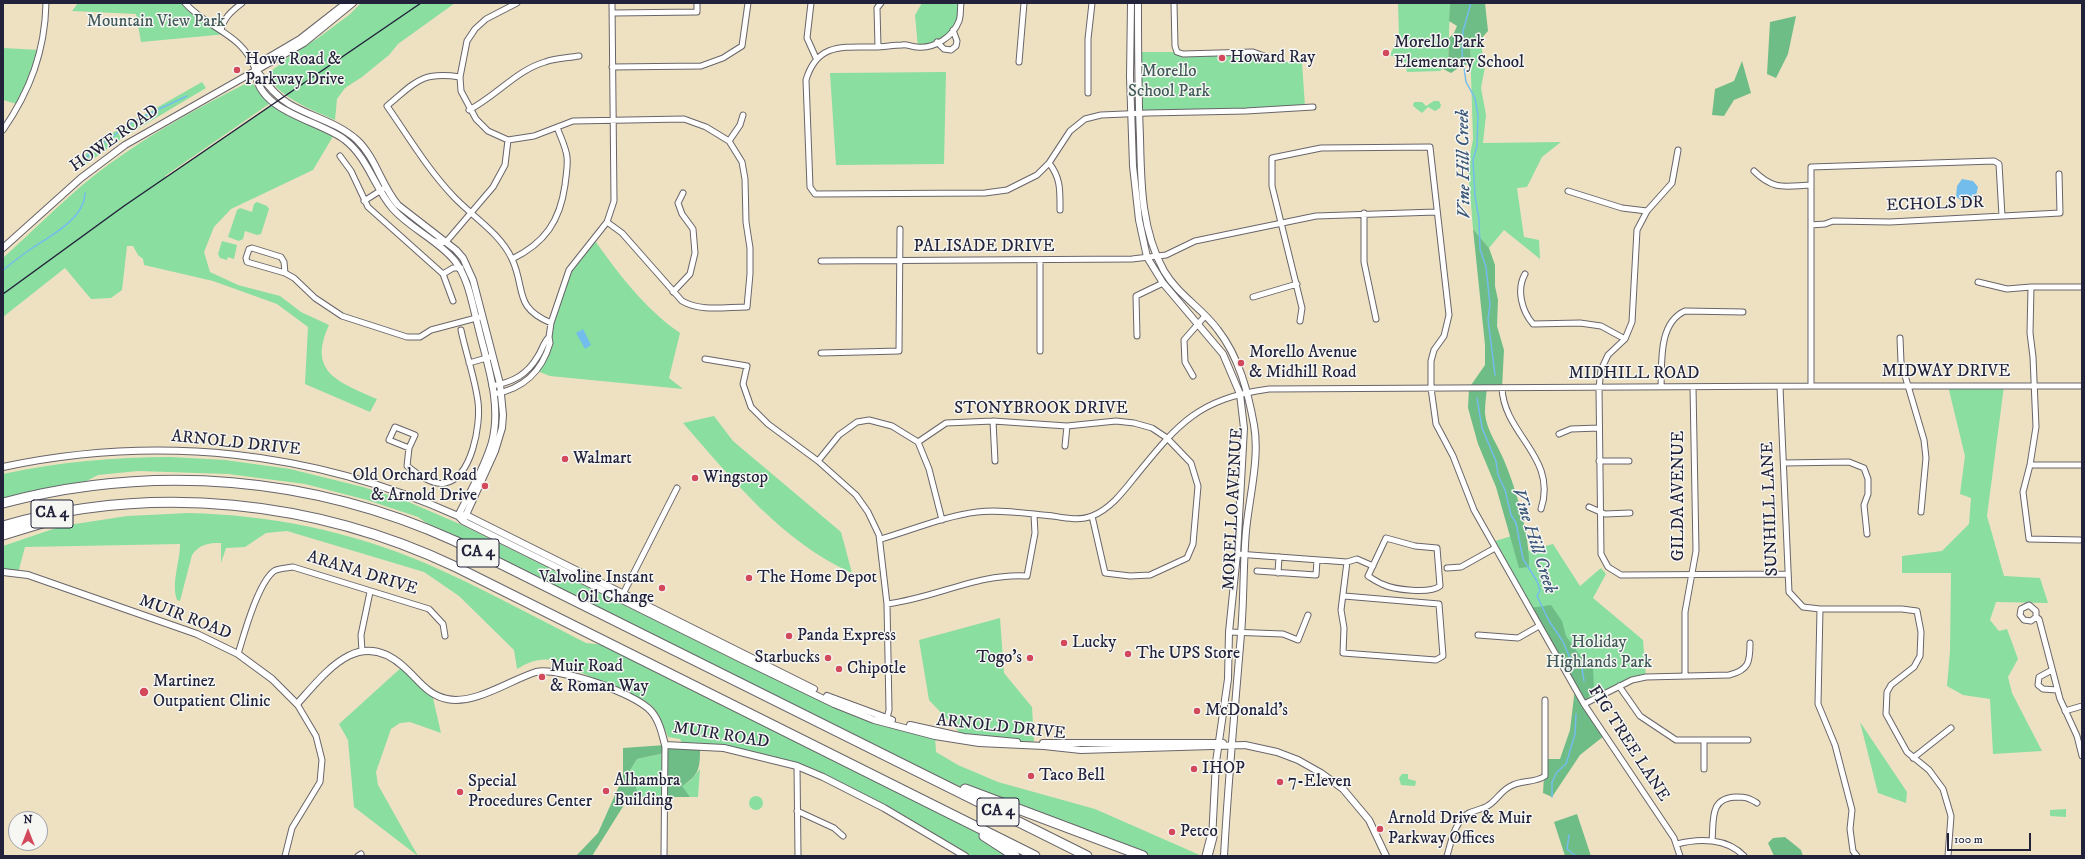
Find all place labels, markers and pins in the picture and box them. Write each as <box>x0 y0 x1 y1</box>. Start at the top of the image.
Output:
place label: Morello Park Elementary School <box>1394 33 1524 73</box>
place label: Howard Ray <box>1230 48 1315 68</box>
marker: Morello Park Elementary School <box>1381 48 1391 58</box>
place label: Howe Road & Parkway Drive <box>245 50 344 90</box>
marker: Howard Ray <box>1217 53 1227 63</box>
marker: Howe Road & Parkway Drive <box>232 65 242 75</box>
place label: Morello Avenue & Midhill Road <box>1249 343 1357 383</box>
marker: Morello Avenue & Midhill Road <box>1236 358 1246 368</box>
place label: Walmart <box>573 449 632 469</box>
marker: Walmart <box>560 454 570 464</box>
place label: Old Orchard Road & Arnold Drive <box>352 466 477 506</box>
place label: Wingstop <box>703 468 768 488</box>
marker: Wingstop <box>690 473 700 483</box>
marker: Old Orchard Road & Arnold Drive <box>480 481 490 491</box>
place label: Valvoline Instant Oil Change <box>539 568 654 608</box>
place label: The Home Depot <box>757 568 877 588</box>
marker: The Home Depot <box>744 573 754 583</box>
marker: Valvoline Instant Oil Change <box>657 583 667 593</box>
place label: Panda Express <box>797 626 896 646</box>
marker: Panda Express <box>784 631 794 641</box>
place label: Lucky <box>1072 633 1116 653</box>
marker: Lucky <box>1059 638 1069 648</box>
place label: The UPS Store <box>1136 644 1240 664</box>
place label: Starbucks <box>754 648 820 668</box>
place label: Togo's <box>976 648 1022 668</box>
marker: The UPS Store <box>1123 649 1133 659</box>
marker: Starbucks <box>823 653 833 663</box>
marker: Togo's <box>1025 653 1035 663</box>
place label: Muir Road & Roman Way <box>550 657 649 697</box>
place label: Chipotle <box>847 659 906 679</box>
marker: Chipotle <box>834 664 844 674</box>
place label: Martinez Outpatient Clinic <box>153 672 271 712</box>
marker: Muir Road & Roman Way <box>537 672 547 682</box>
marker: Martinez Outpatient Clinic <box>138 686 150 698</box>
place label: McDonald's <box>1205 701 1288 721</box>
marker: McDonald's <box>1192 706 1202 716</box>
place label: IHOP <box>1202 759 1245 779</box>
marker: IHOP <box>1189 764 1199 774</box>
place label: Taco Bell <box>1039 766 1105 786</box>
place label: Alhambra Building <box>614 771 680 811</box>
marker: Taco Bell <box>1026 771 1036 781</box>
place label: Special Procedures Center <box>468 772 592 812</box>
place label: 7-Eleven <box>1288 772 1351 792</box>
marker: 7-Eleven <box>1275 777 1285 787</box>
marker: Alhambra Building <box>601 786 611 796</box>
marker: Special Procedures Center <box>455 787 465 797</box>
place label: Arnold Drive & Muir Parkway Offices <box>1388 809 1532 849</box>
place label: Petco <box>1180 822 1218 842</box>
marker: Arnold Drive & Muir Parkway Offices <box>1375 824 1385 834</box>
marker: Petco <box>1167 827 1177 837</box>

